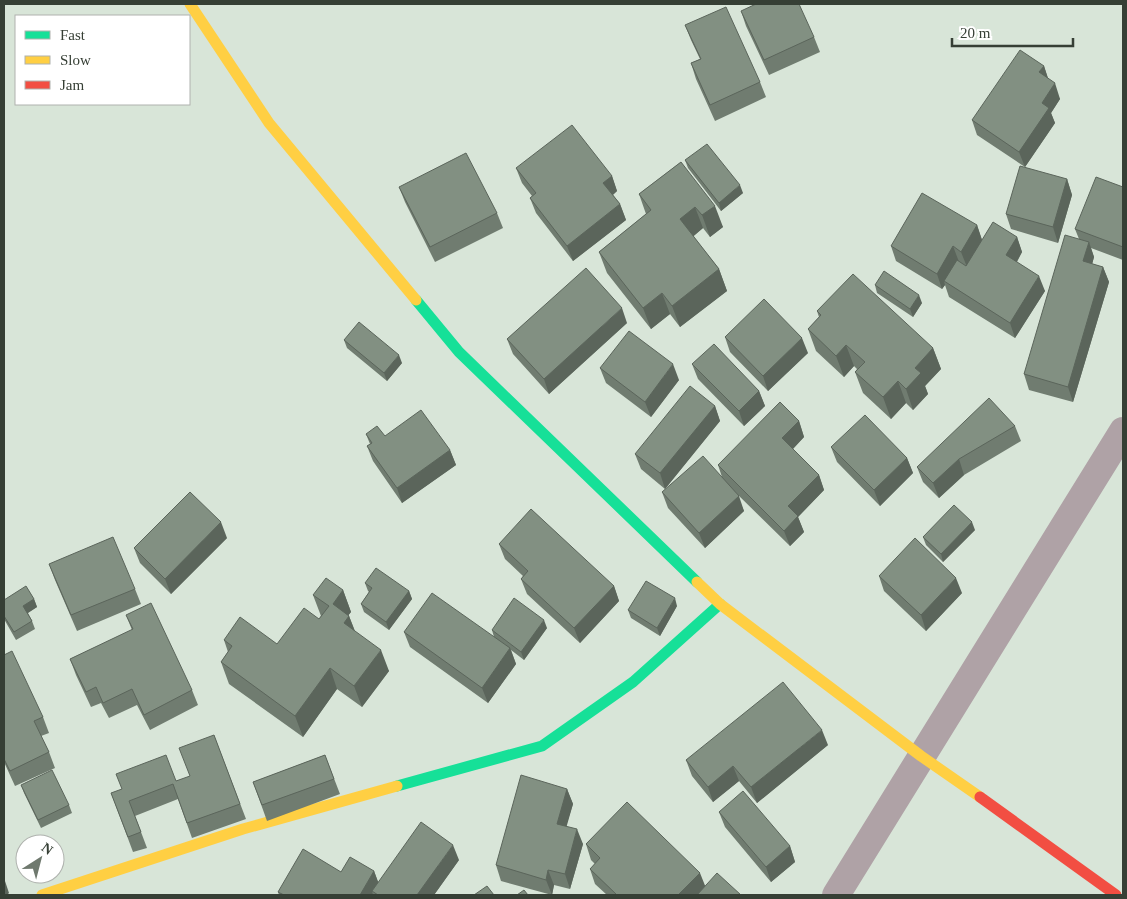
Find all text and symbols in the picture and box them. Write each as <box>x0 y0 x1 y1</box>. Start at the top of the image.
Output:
legend <box>15 15 190 105</box>
scale bar <box>952 15 1073 47</box>
text: 20 m <box>960 25 991 41</box>
text: Fast <box>60 27 86 43</box>
text: Slow <box>60 52 91 68</box>
text: Jam <box>60 77 84 93</box>
north arrow <box>15 834 65 884</box>
text: N <box>39 840 56 858</box>

